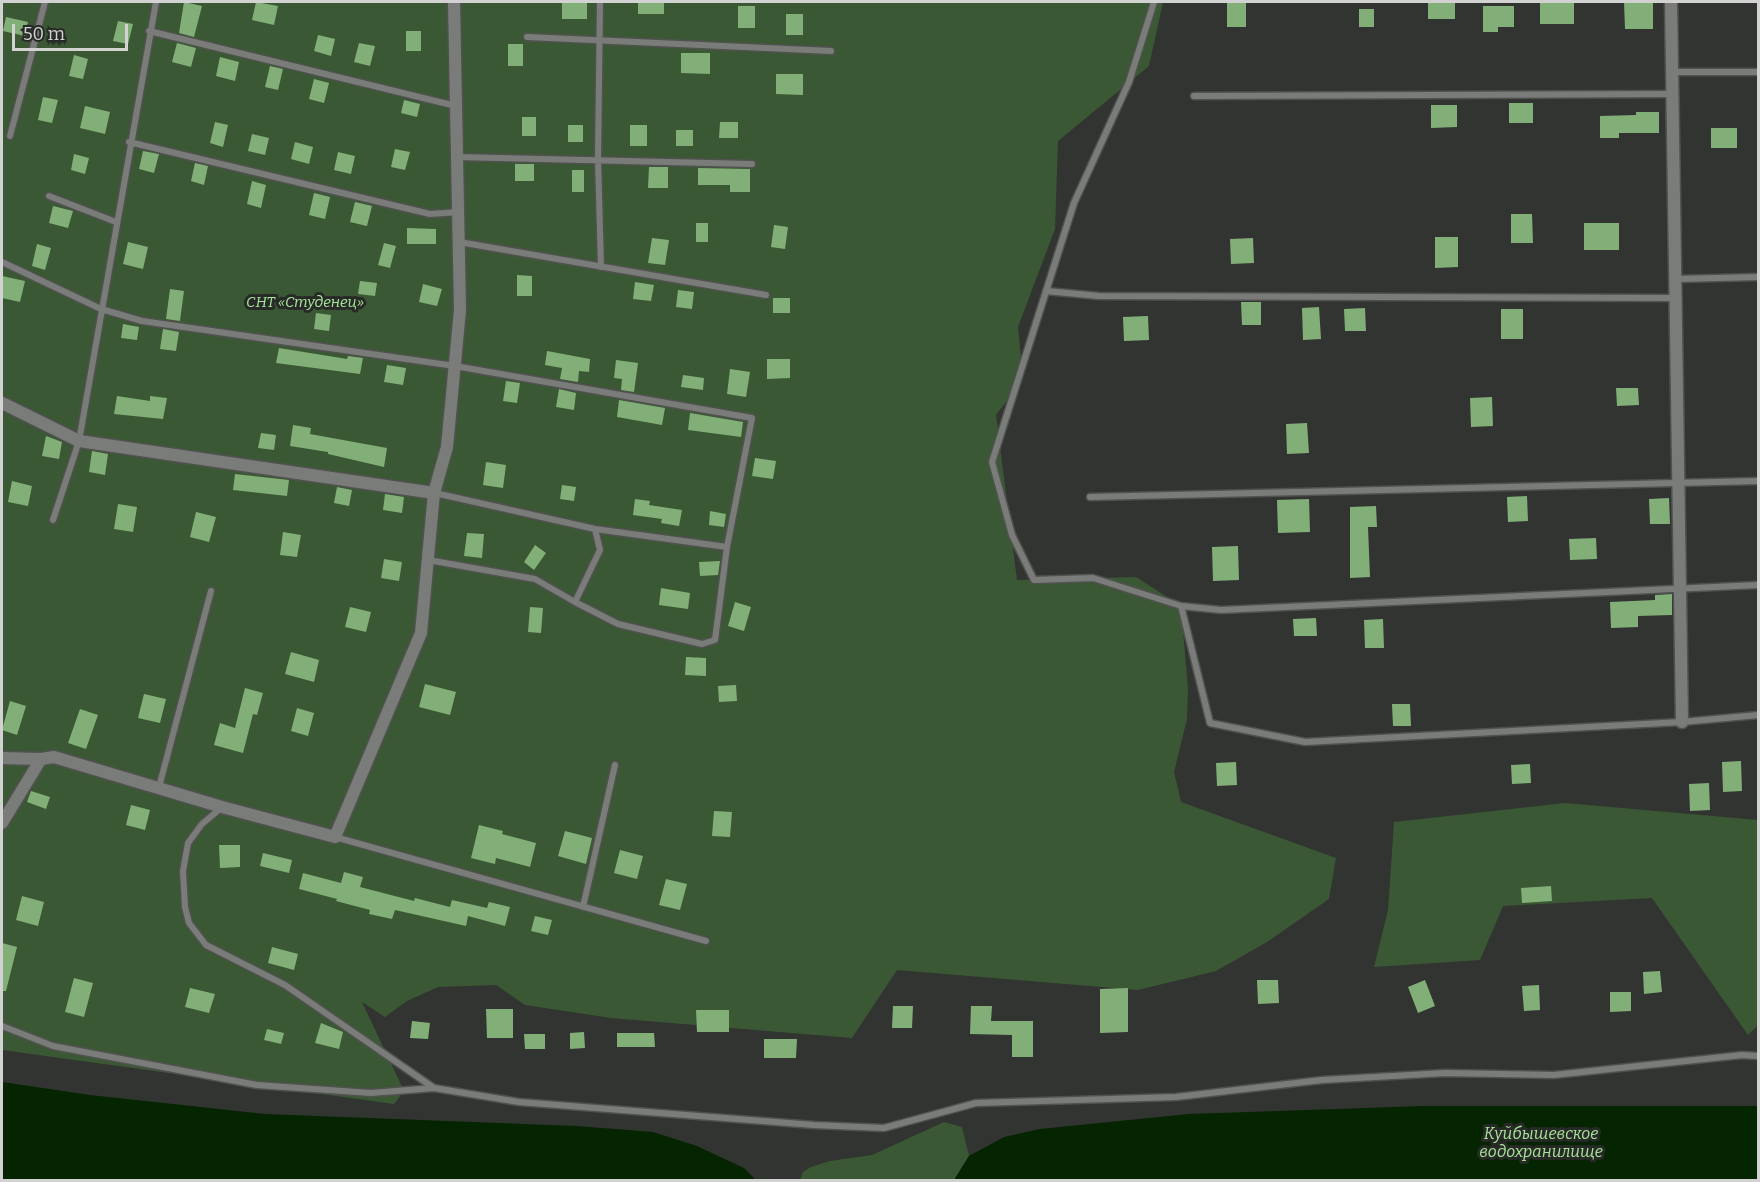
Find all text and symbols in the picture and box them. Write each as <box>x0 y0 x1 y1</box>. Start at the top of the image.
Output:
scale bar <box>15 12 130 50</box>
text: 50 m <box>23 23 65 45</box>
park label: СНТ «Студенец» <box>246 294 364 312</box>
water label: Куйбышевское водохранилище <box>1479 1125 1603 1163</box>

